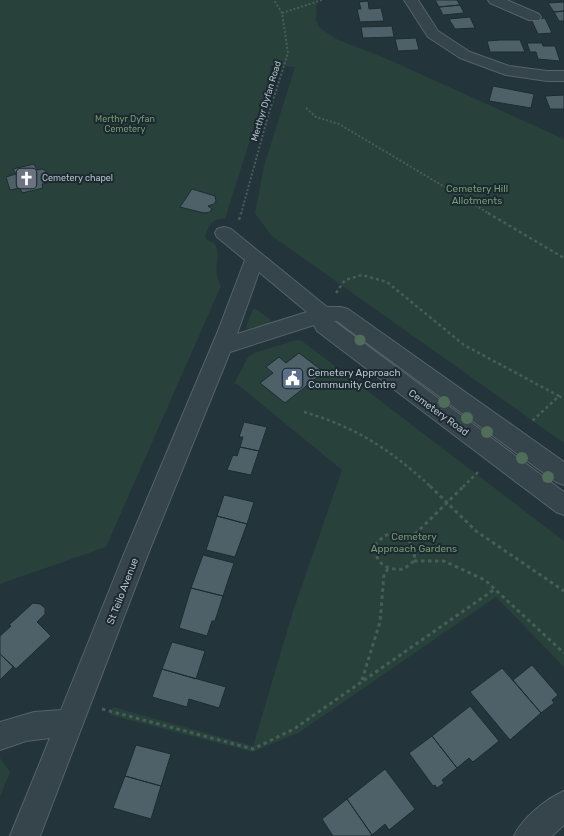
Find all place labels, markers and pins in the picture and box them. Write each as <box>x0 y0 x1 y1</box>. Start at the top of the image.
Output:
church icon: Cemetery chapel <box>14 165 40 191</box>
place label: Cemetery chapel <box>42 173 113 183</box>
public building icon: Cemetery Approach Community Centre <box>279 365 305 391</box>
place label: Cemetery Approach Community Centre <box>308 367 401 391</box>

